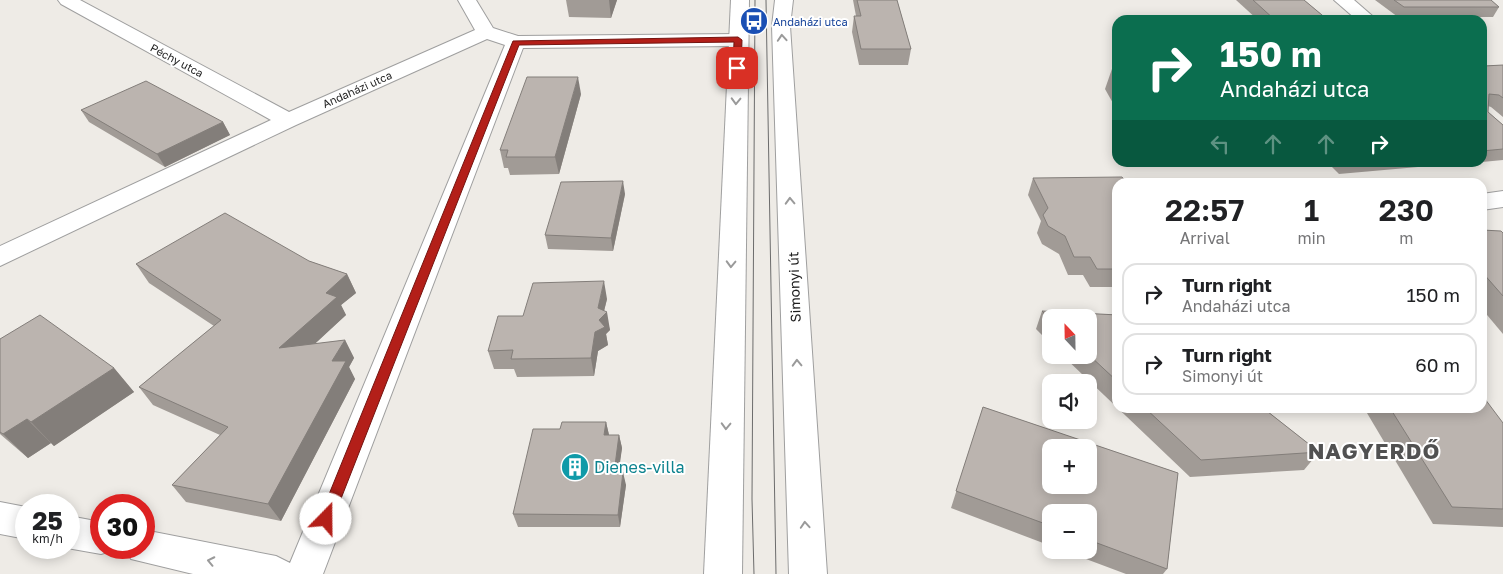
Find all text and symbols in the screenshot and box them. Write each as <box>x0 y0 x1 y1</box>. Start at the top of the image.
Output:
bus stop icon: Andaházi utca <box>739 6 769 36</box>
place label: Andaházi utca <box>773 15 848 28</box>
text: 150 m <box>1220 33 1322 75</box>
one-way arrow <box>777 34 788 42</box>
icon: right <box>1137 35 1202 100</box>
street label: Péchy utca <box>148 41 206 79</box>
pin <box>716 47 758 89</box>
icon: arrive <box>723 54 751 82</box>
street label: Andaházi utca <box>320 68 394 110</box>
text: Andaházi utca <box>1220 75 1369 102</box>
one-way arrow <box>731 98 741 105</box>
icon: left <box>1206 130 1234 158</box>
icon: ahead <box>1259 130 1287 158</box>
icon: ahead <box>1312 130 1340 158</box>
icon: right <box>1365 130 1393 158</box>
text: 22:57 <box>1165 192 1244 228</box>
text: 1 <box>1304 192 1319 228</box>
text: 230 <box>1379 192 1434 228</box>
one-way arrow <box>784 196 795 204</box>
text: Arrival <box>1180 228 1230 248</box>
text: min <box>1297 228 1326 248</box>
text: m <box>1399 228 1413 248</box>
street label: Simonyi út <box>784 251 804 323</box>
one-way arrow <box>725 260 736 268</box>
text: Turn right <box>1182 273 1272 296</box>
icon: right <box>1139 280 1167 308</box>
text: 150 m <box>1406 283 1460 306</box>
text: Andaházi utca <box>1182 296 1291 316</box>
north arrow <box>1042 309 1098 364</box>
map controls <box>1042 309 1097 559</box>
text: Turn right <box>1182 343 1272 366</box>
icon: right <box>1139 350 1167 378</box>
text: 60 m <box>1415 353 1460 376</box>
one-way arrow <box>791 359 802 367</box>
text: Simonyi út <box>1182 366 1263 386</box>
button: sound <box>1042 374 1097 429</box>
one-way arrow <box>720 422 731 430</box>
district label: NAGYERDŐ <box>1308 437 1440 464</box>
button: + <box>1042 439 1097 494</box>
building icon: Dienes-villa <box>560 452 590 482</box>
place label: Dienes-villa <box>594 457 685 477</box>
position arrow <box>299 492 351 544</box>
speed limit sign: 30 <box>90 494 155 559</box>
button: − <box>1042 504 1097 559</box>
text: 25 <box>32 505 63 536</box>
one-way arrow <box>799 521 810 529</box>
text: km/h <box>32 531 63 546</box>
one-way arrow <box>207 556 216 566</box>

